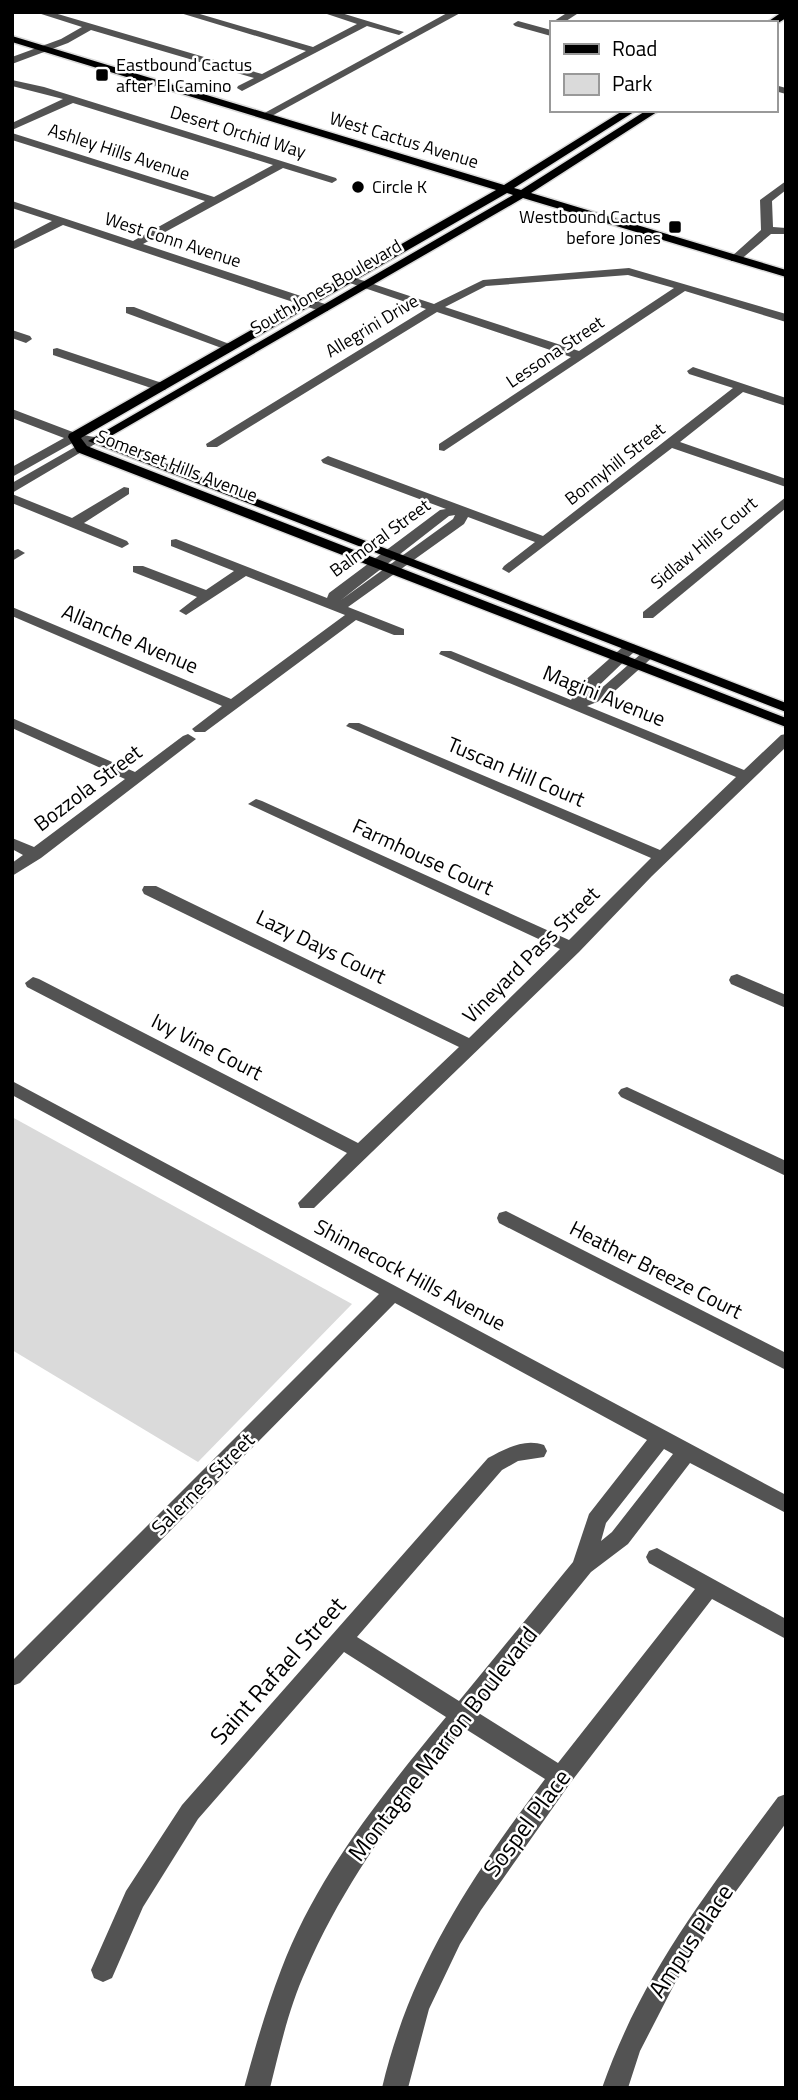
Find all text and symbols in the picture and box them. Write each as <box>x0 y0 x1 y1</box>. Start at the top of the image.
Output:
legend <box>550 21 777 112</box>
text: Road <box>612 32 657 64</box>
place label: Eastbound Cactus after El Camino <box>116 51 252 99</box>
marker: Eastbound Cactus after El Camino <box>94 67 110 83</box>
text: Park <box>612 67 652 99</box>
street label: Desert Orchid Way <box>167 98 310 165</box>
street label: West Cactus Avenue <box>326 104 482 175</box>
street label: Ashley Hills Avenue <box>45 116 193 187</box>
place label: Circle K <box>372 173 427 200</box>
marker: Circle K <box>350 179 366 195</box>
place label: Westbound Cactus before Jones <box>519 203 661 251</box>
street label: West Conn Avenue <box>101 205 245 274</box>
marker: Westbound Cactus before Jones <box>667 219 683 235</box>
street label: South Jones Boulevard <box>245 232 406 341</box>
street label: Allegrini Drive <box>320 287 423 364</box>
street label: Lessona Street <box>500 308 610 394</box>
street label: Bonnyhill Street <box>559 415 671 511</box>
street label: Somerset Hills Avenue <box>93 422 262 509</box>
street label: Sidlaw Hills Court <box>644 489 763 595</box>
street label: Balmoral Street <box>324 491 436 583</box>
street label: Allanche Avenue <box>57 595 204 681</box>
street label: Magini Avenue <box>538 656 671 734</box>
street label: Tuscan Hill Court <box>443 728 591 815</box>
street label: Bozzola Street <box>27 735 149 839</box>
street label: Farmhouse Court <box>348 809 500 903</box>
street label: Vineyard Pass Street <box>454 878 607 1030</box>
street label: Lazy Days Court <box>251 901 393 992</box>
street label: Ivy Vine Court <box>146 1004 269 1088</box>
street label: Shinnecock Hills Avenue <box>309 1210 512 1338</box>
street label: Heather Breeze Court <box>564 1212 749 1327</box>
street label: Salernes Street <box>143 1424 262 1542</box>
street label: Saint Rafael Street <box>201 1588 354 1752</box>
street label: Montagne Marron Boulevard <box>339 1618 546 1869</box>
street label: Sospel Place <box>474 1761 579 1884</box>
street label: Ampus Place <box>639 1876 742 2005</box>

